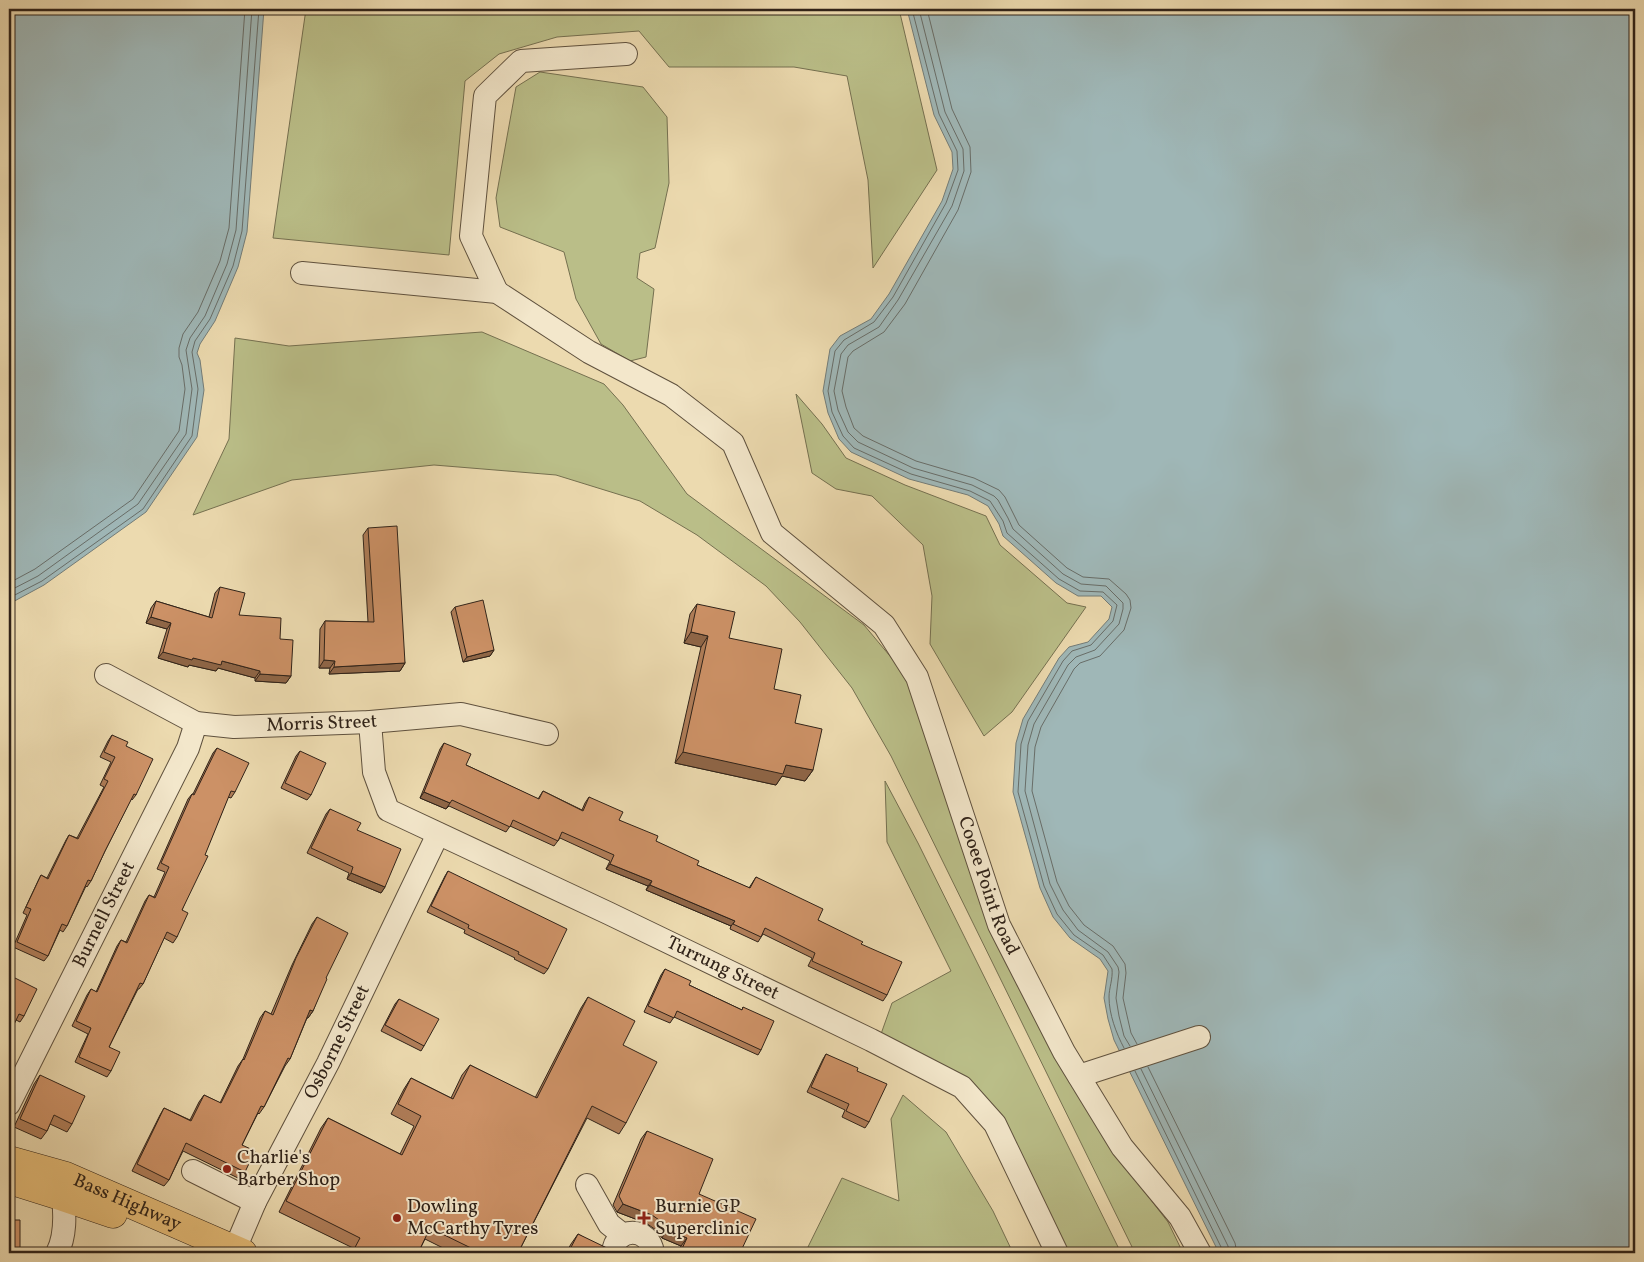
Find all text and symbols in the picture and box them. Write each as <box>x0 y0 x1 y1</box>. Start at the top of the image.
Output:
street label: Morris Street <box>266 708 379 739</box>
street label: Cooee Point Road <box>951 813 1025 960</box>
street label: Burnell Street <box>67 857 142 972</box>
street label: Turrung Street <box>662 930 784 1007</box>
street label: Osborne Street <box>298 980 377 1104</box>
place label: Charlie's Barber Shop <box>237 1145 340 1193</box>
marker: Charlie's Barber Shop <box>221 1163 233 1175</box>
street label: Bass Highway <box>69 1168 185 1238</box>
place label: Dowling McCarthy Tyres <box>407 1194 538 1242</box>
place label: Burnie GP Superclinic <box>655 1194 749 1242</box>
marker: Burnie GP Superclinic <box>637 1211 651 1225</box>
marker: Dowling McCarthy Tyres <box>391 1212 403 1224</box>

